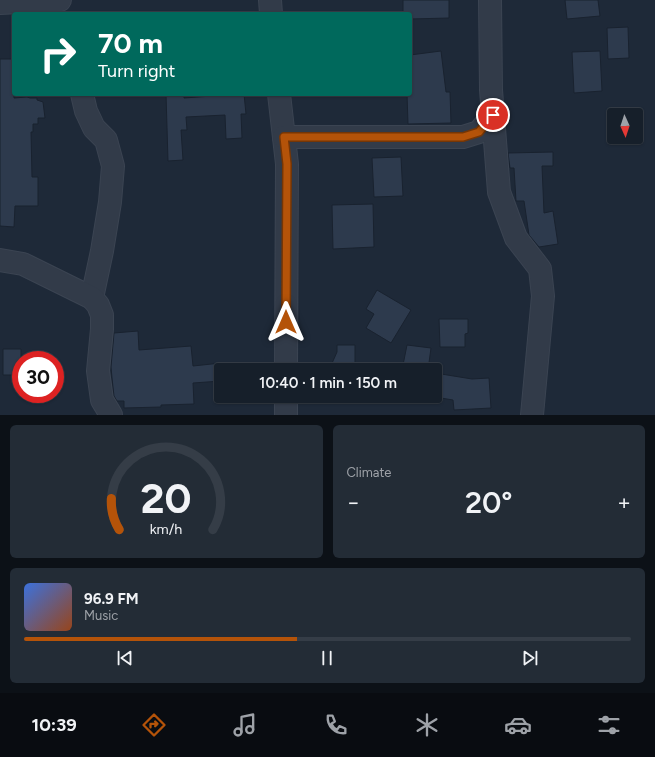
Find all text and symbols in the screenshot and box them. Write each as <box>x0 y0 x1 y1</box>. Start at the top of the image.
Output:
text: 70 m <box>98 26 163 60</box>
icon: right <box>32 28 84 80</box>
text: Turn right <box>98 60 175 82</box>
pin <box>476 98 510 132</box>
icon: arrive <box>482 104 504 126</box>
north arrow <box>607 108 643 144</box>
map controls <box>607 108 643 144</box>
position arrow <box>265 301 307 343</box>
speed limit sign: 30 <box>12 351 64 403</box>
text: 10:40 · 1 min · 150 m <box>259 374 397 392</box>
text: Climate <box>347 465 391 480</box>
text: 20 <box>141 472 192 522</box>
text: 20° <box>465 484 513 521</box>
text: − <box>347 489 360 516</box>
text: + <box>617 489 631 516</box>
text: km/h <box>150 519 183 537</box>
text: 96.9 FM <box>84 590 139 608</box>
text: Music <box>84 608 118 623</box>
icon: previous <box>114 647 136 669</box>
icon: pause <box>316 647 338 669</box>
icon: next <box>519 647 541 669</box>
icon: directions <box>140 711 168 739</box>
icon: music <box>231 711 259 739</box>
icon: phone <box>322 711 350 739</box>
icon: climate <box>413 711 441 739</box>
icon: car <box>504 711 532 739</box>
icon: filters <box>595 711 623 739</box>
text: 10:39 <box>32 714 77 736</box>

